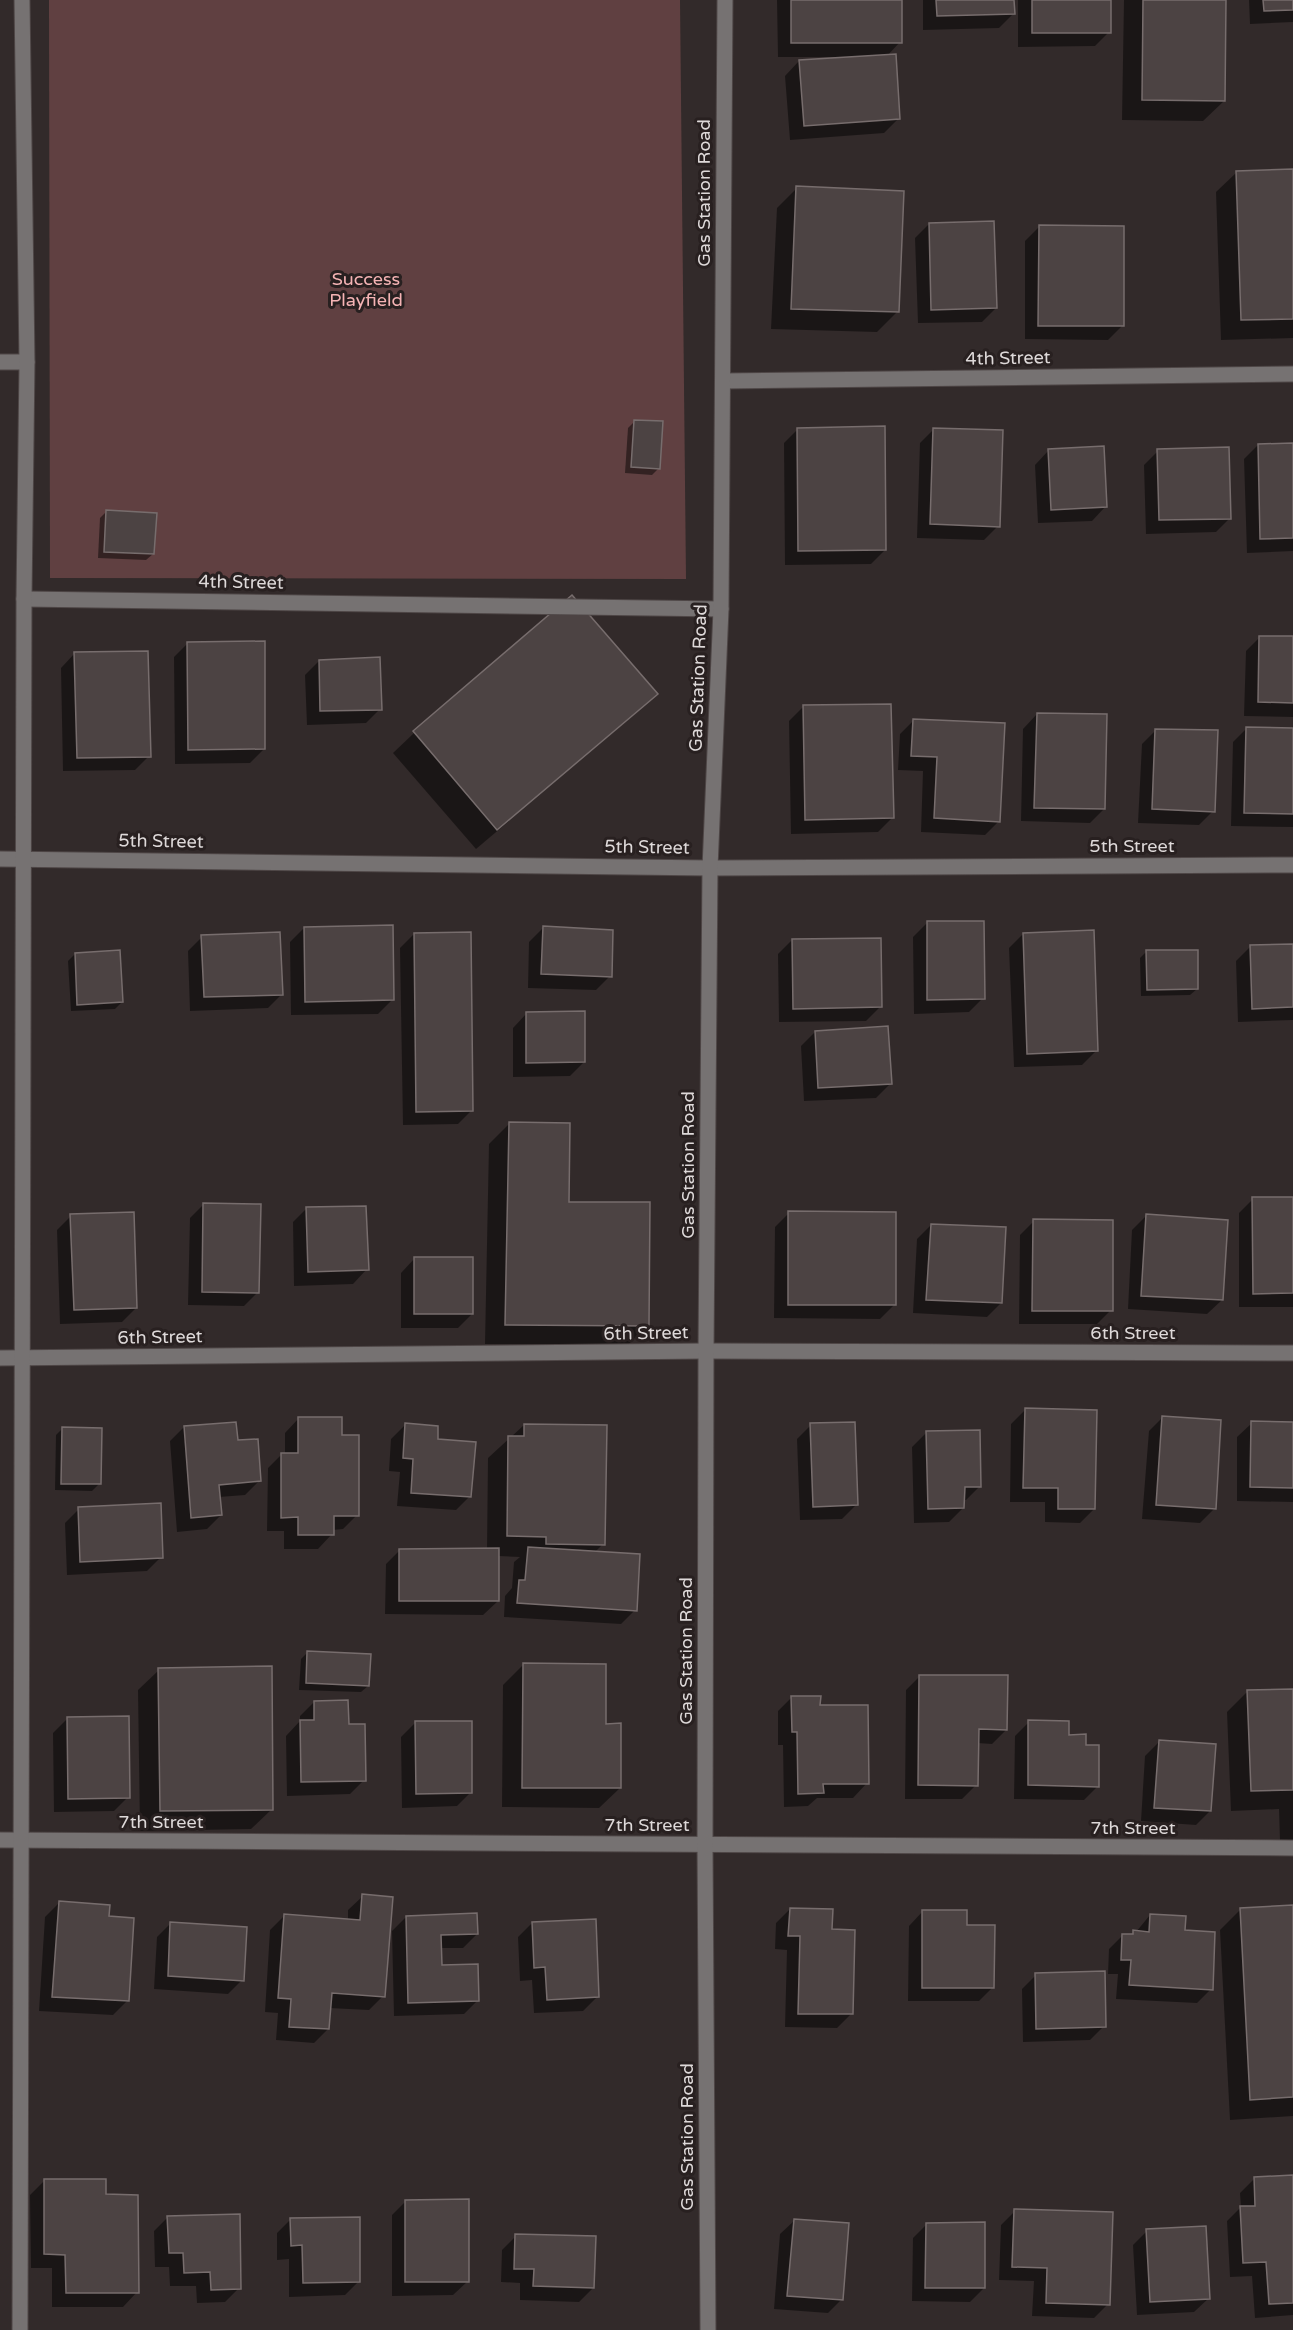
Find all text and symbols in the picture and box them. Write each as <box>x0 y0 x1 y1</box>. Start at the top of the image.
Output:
street label: Gas Station Road <box>693 119 715 267</box>
park label: Success Playfield <box>329 268 403 311</box>
street label: 4th Street <box>965 346 1051 370</box>
street label: 4th Street <box>198 570 284 594</box>
street label: Gas Station Road <box>684 604 712 752</box>
street label: 5th Street <box>118 829 204 853</box>
street label: 5th Street <box>604 835 690 859</box>
street label: 5th Street <box>1089 835 1175 857</box>
street label: Gas Station Road <box>677 1091 699 1239</box>
street label: 6th Street <box>603 1321 689 1345</box>
street label: 6th Street <box>1090 1322 1176 1344</box>
street label: 6th Street <box>117 1325 203 1349</box>
street label: Gas Station Road <box>675 1577 697 1725</box>
street label: 7th Street <box>118 1811 204 1833</box>
street label: 7th Street <box>604 1814 690 1836</box>
street label: 7th Street <box>1090 1817 1176 1839</box>
street label: Gas Station Road <box>676 2063 698 2211</box>

